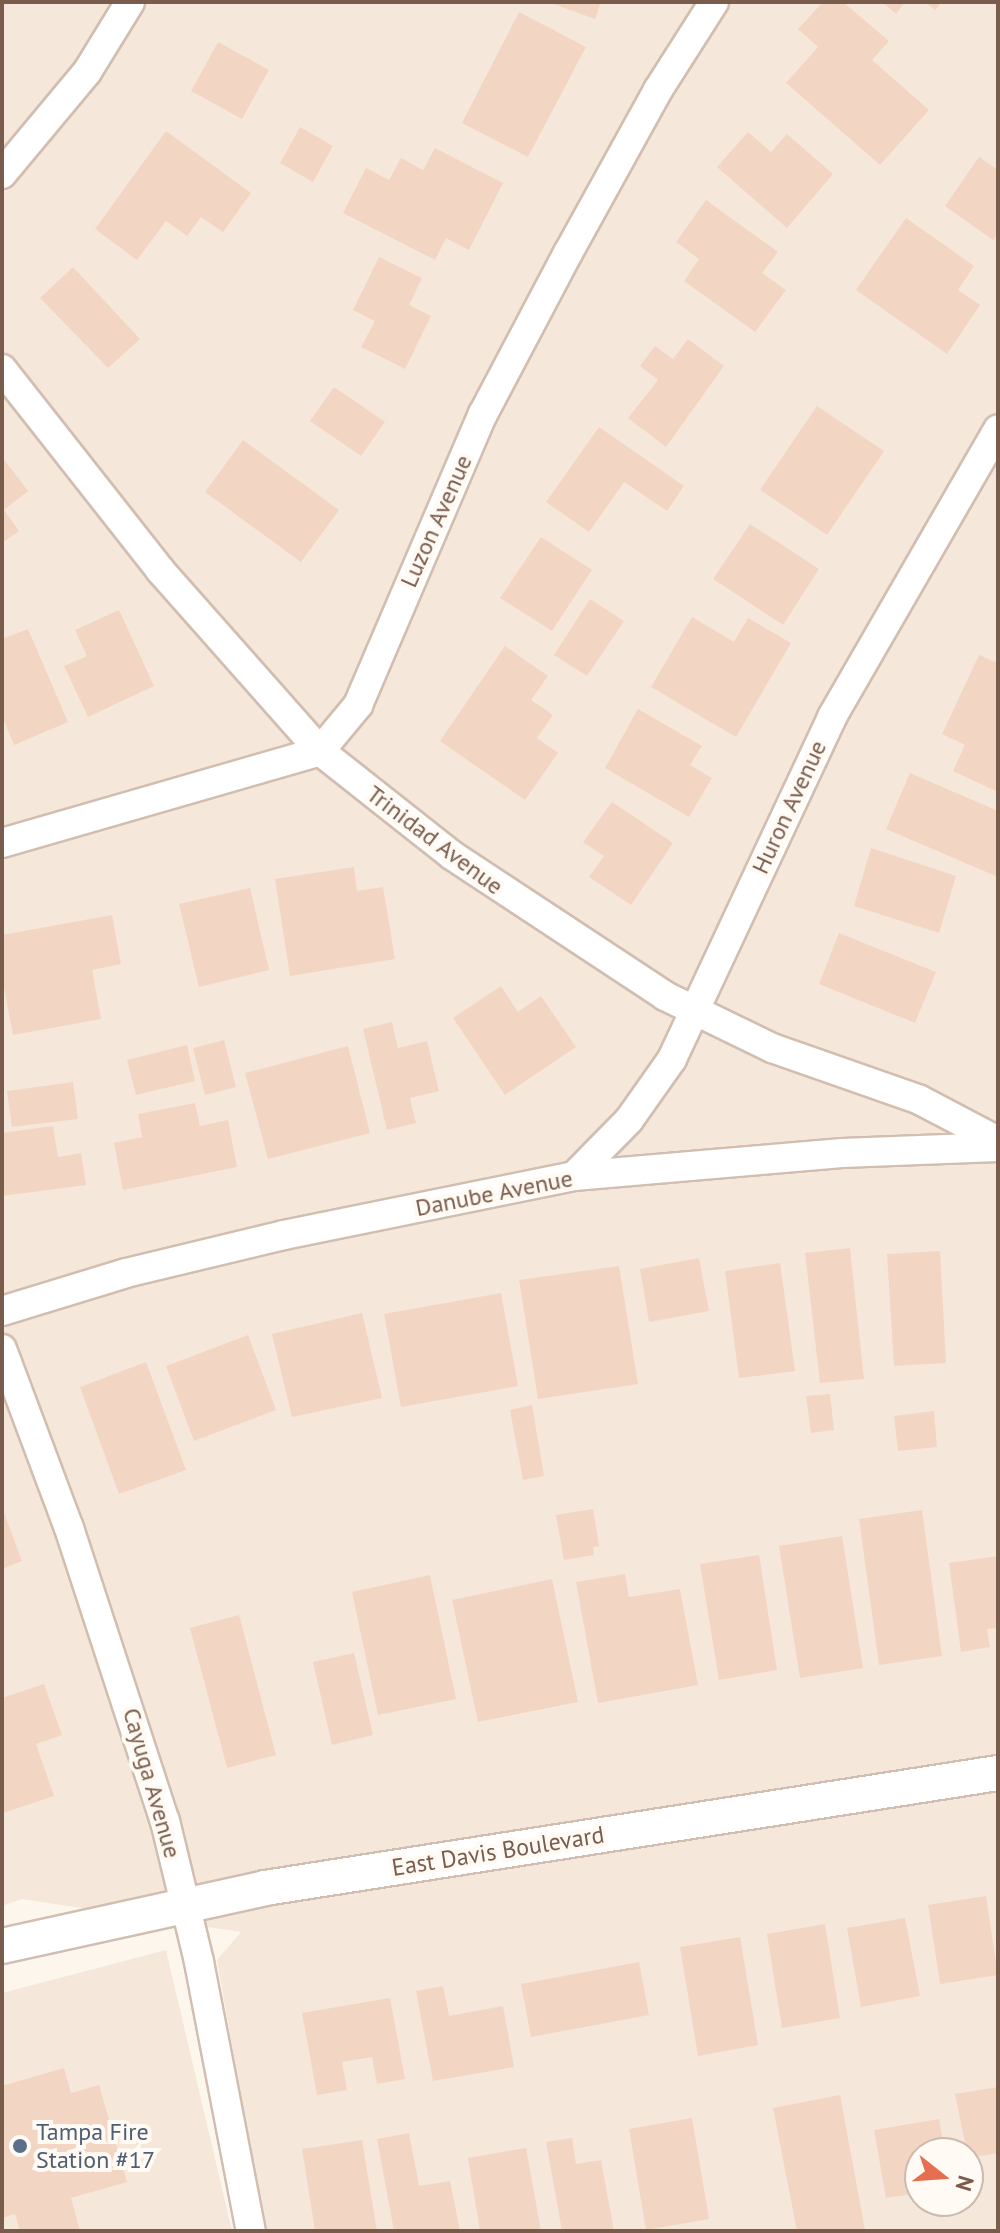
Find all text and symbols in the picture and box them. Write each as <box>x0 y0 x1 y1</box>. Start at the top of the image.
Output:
street label: Luzon Avenue <box>394 450 478 592</box>
street label: Huron Avenue <box>745 735 833 879</box>
street label: Trinidad Avenue <box>361 779 509 901</box>
street label: Danube Avenue <box>413 1164 575 1222</box>
street label: Cayuga Avenue <box>117 1704 187 1862</box>
street label: East Davis Boulevard <box>390 1820 606 1882</box>
place label: Tampa Fire Station #17 <box>36 2118 155 2174</box>
marker: Tampa Fire Station #17 <box>11 2137 29 2155</box>
north arrow <box>904 2137 984 2217</box>
text: N <box>950 2172 981 2194</box>

